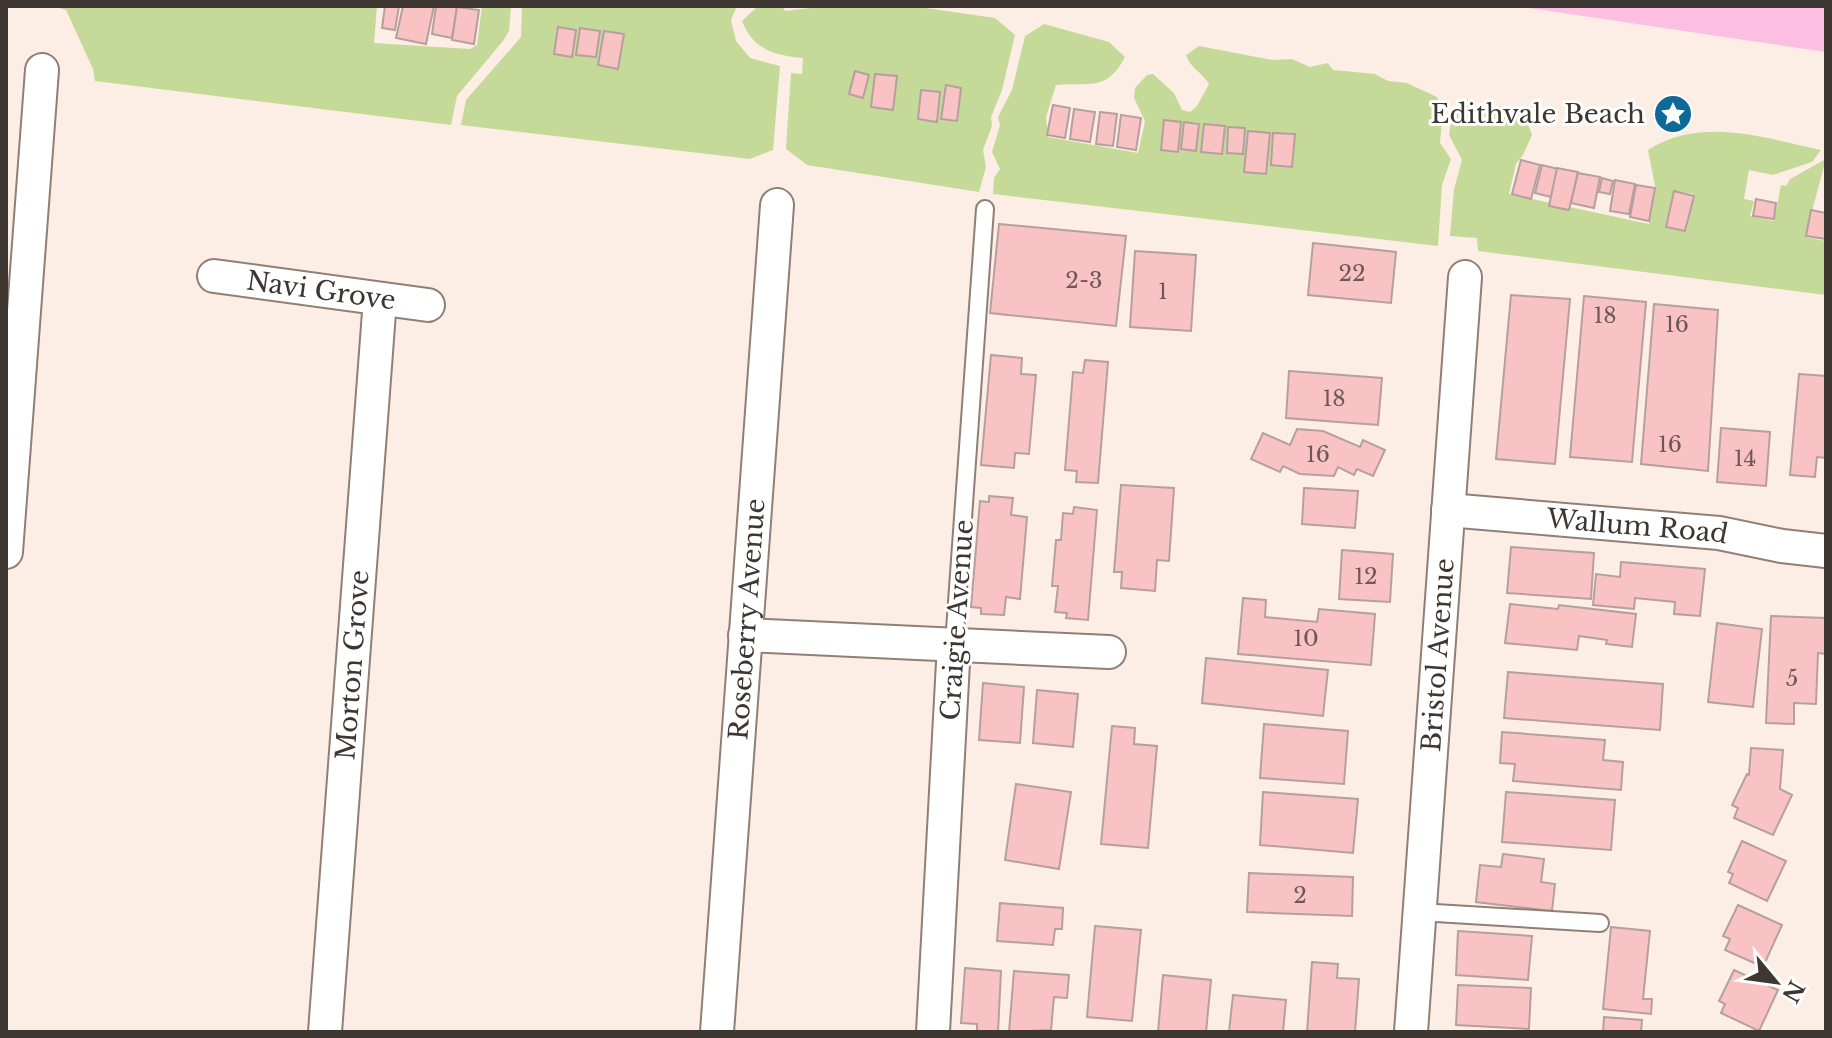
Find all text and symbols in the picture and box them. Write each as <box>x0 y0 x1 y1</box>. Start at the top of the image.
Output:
place icon: Edithvale Beach <box>1652 93 1694 135</box>
place label: Edithvale Beach <box>1431 98 1645 130</box>
house number: 22 <box>1338 260 1366 287</box>
street label: Navi Grove <box>245 265 398 316</box>
house number: 2-3 <box>1065 267 1103 294</box>
house number: 1 <box>1158 278 1168 305</box>
house number: 18 <box>1593 302 1617 329</box>
house number: 16 <box>1665 311 1689 338</box>
house number: 18 <box>1322 385 1346 412</box>
house number: 16 <box>1658 431 1682 458</box>
house number: 16 <box>1306 441 1330 468</box>
house number: 14 <box>1734 445 1756 472</box>
street label: Roseberry Avenue <box>722 497 772 741</box>
street label: Wallum Road <box>1544 502 1731 550</box>
street label: Craigie Avenue <box>934 518 980 722</box>
street label: Bristol Avenue <box>1415 557 1461 753</box>
house number: 12 <box>1354 563 1378 590</box>
street label: Morton Grove <box>329 569 376 761</box>
house number: 10 <box>1293 625 1319 652</box>
house number: 5 <box>1786 665 1798 692</box>
house number: 2 <box>1293 882 1307 909</box>
north arrow <box>1736 942 1816 1022</box>
text: N <box>1776 976 1810 1007</box>

